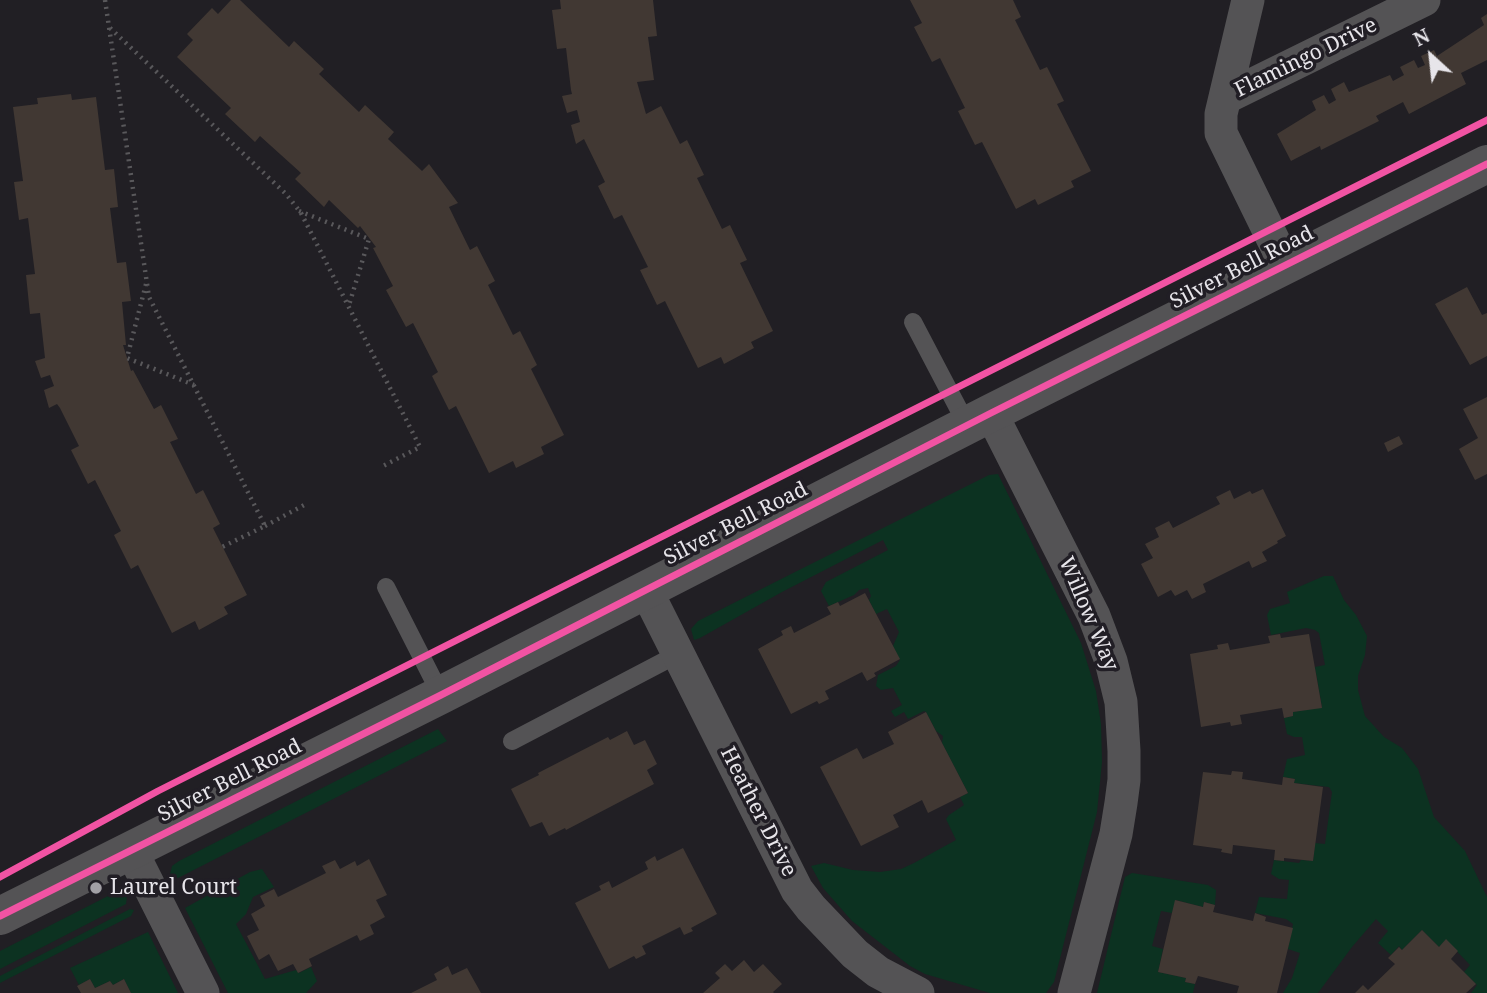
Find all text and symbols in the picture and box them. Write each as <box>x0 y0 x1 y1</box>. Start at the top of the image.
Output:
street label: Flamingo Drive <box>1231 13 1381 103</box>
north arrow <box>1396 21 1466 91</box>
text: N <box>1409 22 1434 52</box>
street label: Silver Bell Road <box>1166 221 1318 315</box>
street label: Silver Bell Road <box>660 477 812 571</box>
street label: Willow Way <box>1053 553 1123 675</box>
street label: Silver Bell Road <box>154 734 306 828</box>
street label: Heather Drive <box>714 743 802 881</box>
place label: Laurel Court <box>110 875 237 901</box>
marker: Laurel Court <box>88 880 104 896</box>

